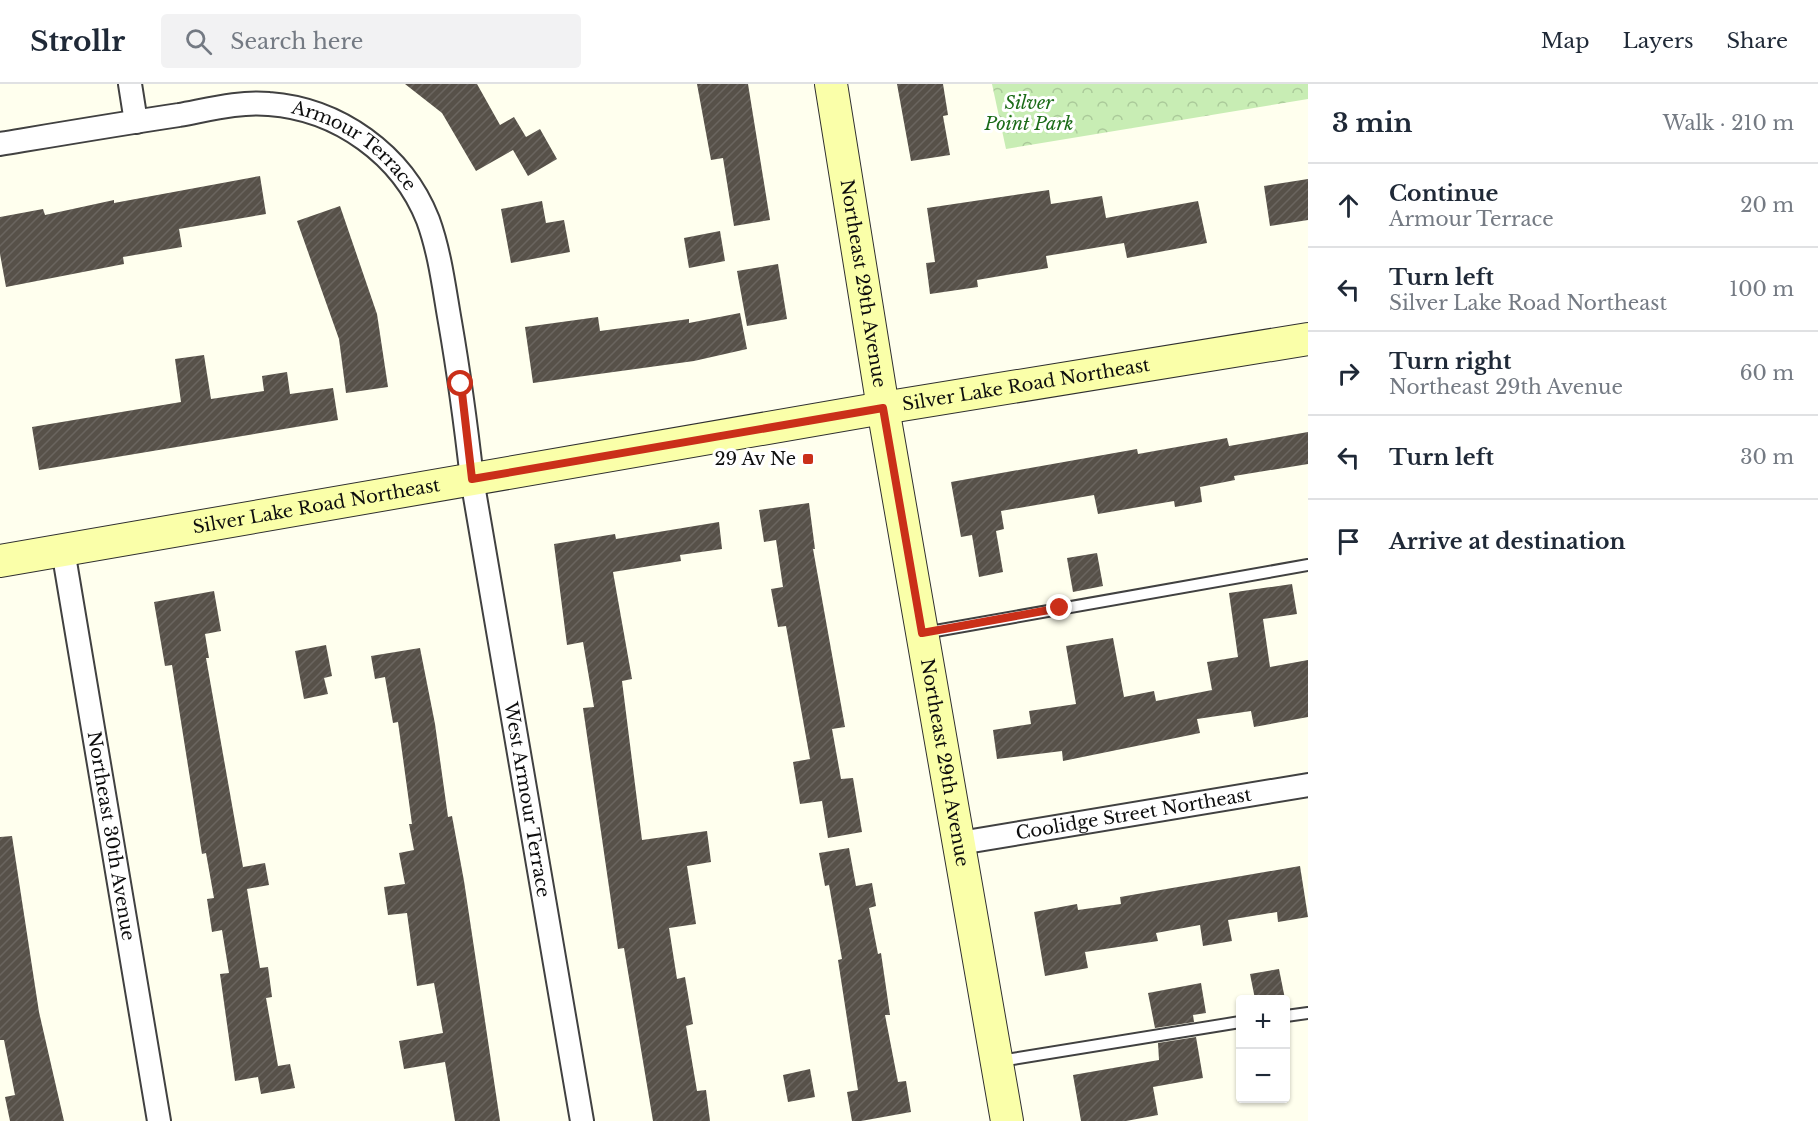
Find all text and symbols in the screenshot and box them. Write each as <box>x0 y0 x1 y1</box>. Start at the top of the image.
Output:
search box <box>161 14 581 68</box>
text: Strollr <box>30 24 125 59</box>
icon: search <box>182 25 215 58</box>
text: Search here <box>230 28 363 55</box>
text: Map <box>1541 28 1590 54</box>
text: Layers <box>1623 28 1694 54</box>
text: Share <box>1727 28 1788 54</box>
park label: Silver Point Park <box>983 92 1074 135</box>
street label: Armour Terrace <box>289 96 421 195</box>
text: 3 min <box>1332 107 1413 139</box>
text: Walk · 210 m <box>1663 111 1794 135</box>
street label: Northeast 29th Avenue <box>835 178 891 389</box>
text: Continue <box>1389 180 1498 207</box>
icon: ahead <box>1332 189 1365 222</box>
text: 20 m <box>1740 193 1794 217</box>
text: Armour Terrace <box>1389 207 1554 231</box>
text: Turn left <box>1389 264 1494 291</box>
icon: left <box>1332 273 1365 306</box>
text: 100 m <box>1729 277 1794 301</box>
text: Silver Lake Road Northeast <box>1389 291 1667 315</box>
text: Turn right <box>1389 348 1511 375</box>
street label: Silver Lake Road Northeast <box>901 354 1152 416</box>
icon: right <box>1332 357 1365 390</box>
text: 60 m <box>1740 361 1794 385</box>
route start <box>447 370 473 396</box>
text: Northeast 29th Avenue <box>1389 375 1623 399</box>
icon: left <box>1332 441 1365 474</box>
text: Turn left <box>1389 444 1494 471</box>
text: 30 m <box>1740 445 1794 469</box>
place label: 29 Av Ne <box>714 448 796 470</box>
marker: 29 Av Ne <box>801 452 815 466</box>
street label: Silver Lake Road Northeast <box>191 474 442 538</box>
icon: arrive <box>1332 525 1365 558</box>
text: Arrive at destination <box>1389 528 1626 555</box>
route end <box>1046 594 1072 620</box>
street label: Northeast 29th Avenue <box>916 657 974 868</box>
street label: West Armour Terrace <box>499 699 555 899</box>
street label: Northeast 30th Avenue <box>83 730 140 942</box>
street label: Coolidge Street Northeast <box>1014 784 1253 845</box>
map controls <box>1236 995 1290 1103</box>
button: + <box>1236 995 1290 1049</box>
button: − <box>1236 1049 1290 1103</box>

